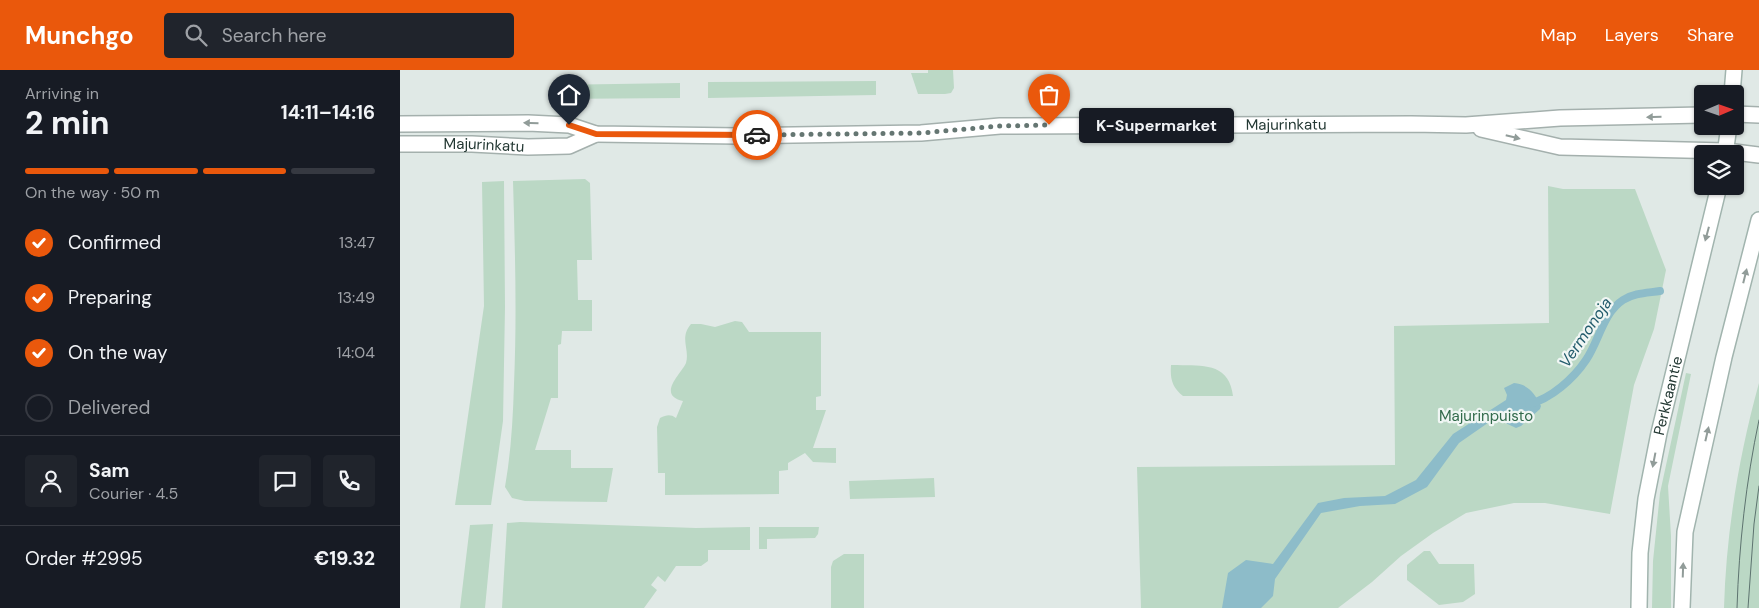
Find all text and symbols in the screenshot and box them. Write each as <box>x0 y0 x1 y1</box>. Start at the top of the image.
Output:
search box <box>164 13 514 58</box>
text: Munchgo <box>25 20 134 51</box>
icon: search <box>182 21 210 49</box>
text: Search here <box>222 23 327 48</box>
text: Map <box>1541 23 1577 47</box>
text: Layers <box>1605 23 1659 47</box>
text: Share <box>1687 23 1734 47</box>
pin <box>548 74 590 125</box>
pin <box>1028 74 1070 125</box>
icon: home <box>555 81 583 109</box>
icon: bag <box>1035 81 1063 109</box>
text: Arriving in <box>25 83 99 104</box>
north arrow <box>1694 85 1744 135</box>
map controls <box>1694 85 1744 195</box>
text: 14:11–14:16 <box>281 100 375 125</box>
text: 2 min <box>25 102 110 144</box>
callout: K-Supermarket <box>1079 108 1234 142</box>
courier <box>732 110 782 160</box>
one-way arrow <box>1646 113 1662 121</box>
street label: Majurinkatu <box>1246 114 1327 135</box>
text: K-Supermarket <box>1096 115 1217 136</box>
one-way arrow <box>523 119 539 127</box>
icon: car <box>743 121 771 149</box>
one-way arrow <box>1505 133 1520 141</box>
street label: Majurinkatu <box>444 134 525 157</box>
button: layers <box>1694 145 1744 195</box>
text: On the way · 50 m <box>25 182 160 203</box>
one-way arrow <box>1703 226 1711 241</box>
icon: check <box>25 229 53 257</box>
text: Confirmed <box>68 230 161 255</box>
text: 13:47 <box>339 232 375 253</box>
one-way arrow <box>1741 268 1749 283</box>
icon: check <box>25 284 53 312</box>
text: Preparing <box>68 285 152 310</box>
text: 13:49 <box>338 287 375 308</box>
water label: Vermonoja <box>1554 293 1617 371</box>
icon: check <box>25 339 53 367</box>
text: On the way <box>68 340 168 365</box>
text: 14:04 <box>336 342 375 363</box>
street label: Perkkaantie <box>1649 354 1687 437</box>
text: Delivered <box>68 395 150 420</box>
park label: Majurinpuisto <box>1439 406 1533 426</box>
one-way arrow <box>1703 426 1711 441</box>
one-way arrow <box>1649 452 1657 468</box>
button: person <box>25 455 77 507</box>
button: chat <box>259 455 311 507</box>
button: phone <box>323 455 375 507</box>
text: Sam <box>89 458 130 483</box>
text: Courier · 4.5 <box>89 483 178 504</box>
text: Order #2995 <box>25 546 143 571</box>
text: €19.32 <box>314 546 375 571</box>
one-way arrow <box>1680 562 1688 578</box>

